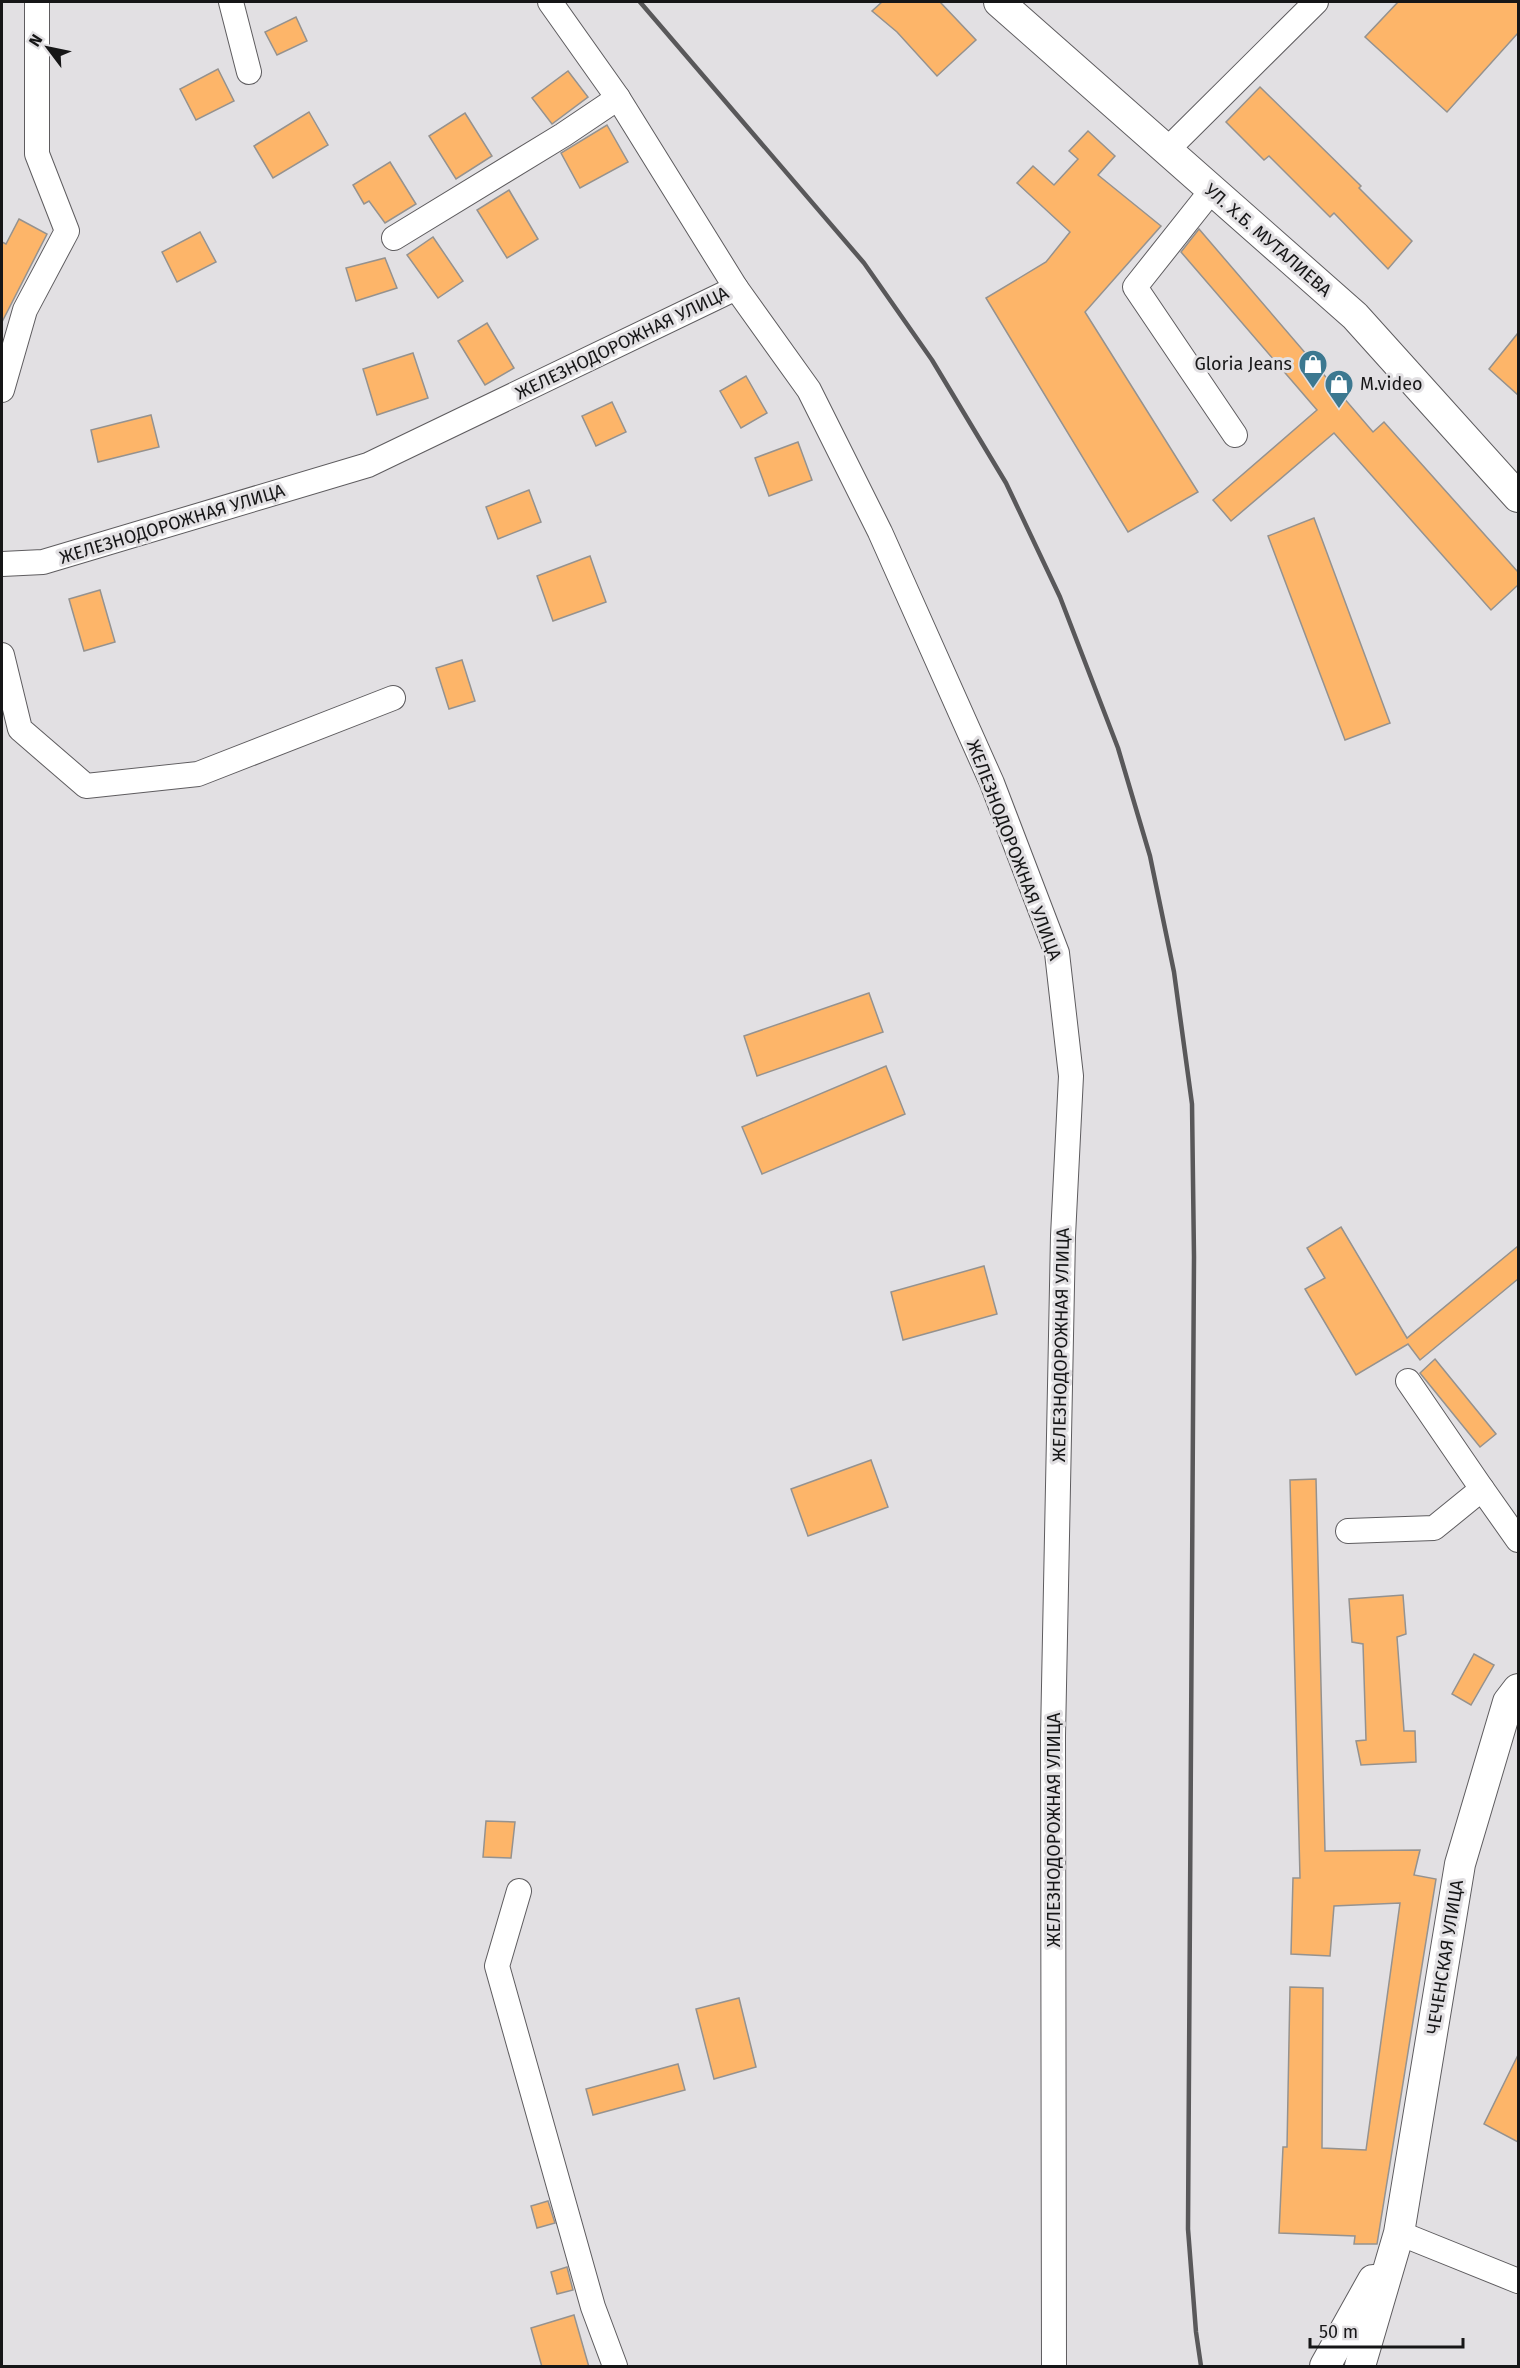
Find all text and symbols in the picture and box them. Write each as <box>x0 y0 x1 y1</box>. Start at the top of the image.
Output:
north arrow <box>18 18 78 78</box>
text: N <box>25 31 47 50</box>
street label: УЛ. Х.Б. МУТАЛИЕВА <box>1200 179 1337 302</box>
street label: ЖЕЛЕЗНОДОРОЖНАЯ УЛИЦА <box>512 281 733 404</box>
shop icon: Gloria Jeans <box>1297 348 1329 390</box>
place label: Gloria Jeans <box>1194 353 1292 375</box>
shop icon: M.video <box>1323 368 1355 410</box>
place label: M.video <box>1360 373 1423 395</box>
street label: ЖЕЛЕЗНОДОРОЖНАЯ УЛИЦА <box>57 479 288 569</box>
street label: ЖЕЛЕЗНОДОРОЖНАЯ УЛИЦА <box>962 737 1067 964</box>
street label: ЖЕЛЕЗНОДОРОЖНАЯ УЛИЦА <box>1048 1227 1074 1462</box>
street label: ЖЕЛЕЗНОДОРОЖНАЯ УЛИЦА <box>1043 1712 1065 1947</box>
street label: ЧЕЧЕНСКАЯ УЛИЦА <box>1422 1878 1468 2036</box>
scale bar <box>1310 2311 1463 2349</box>
text: 50 m <box>1319 2321 1358 2343</box>

